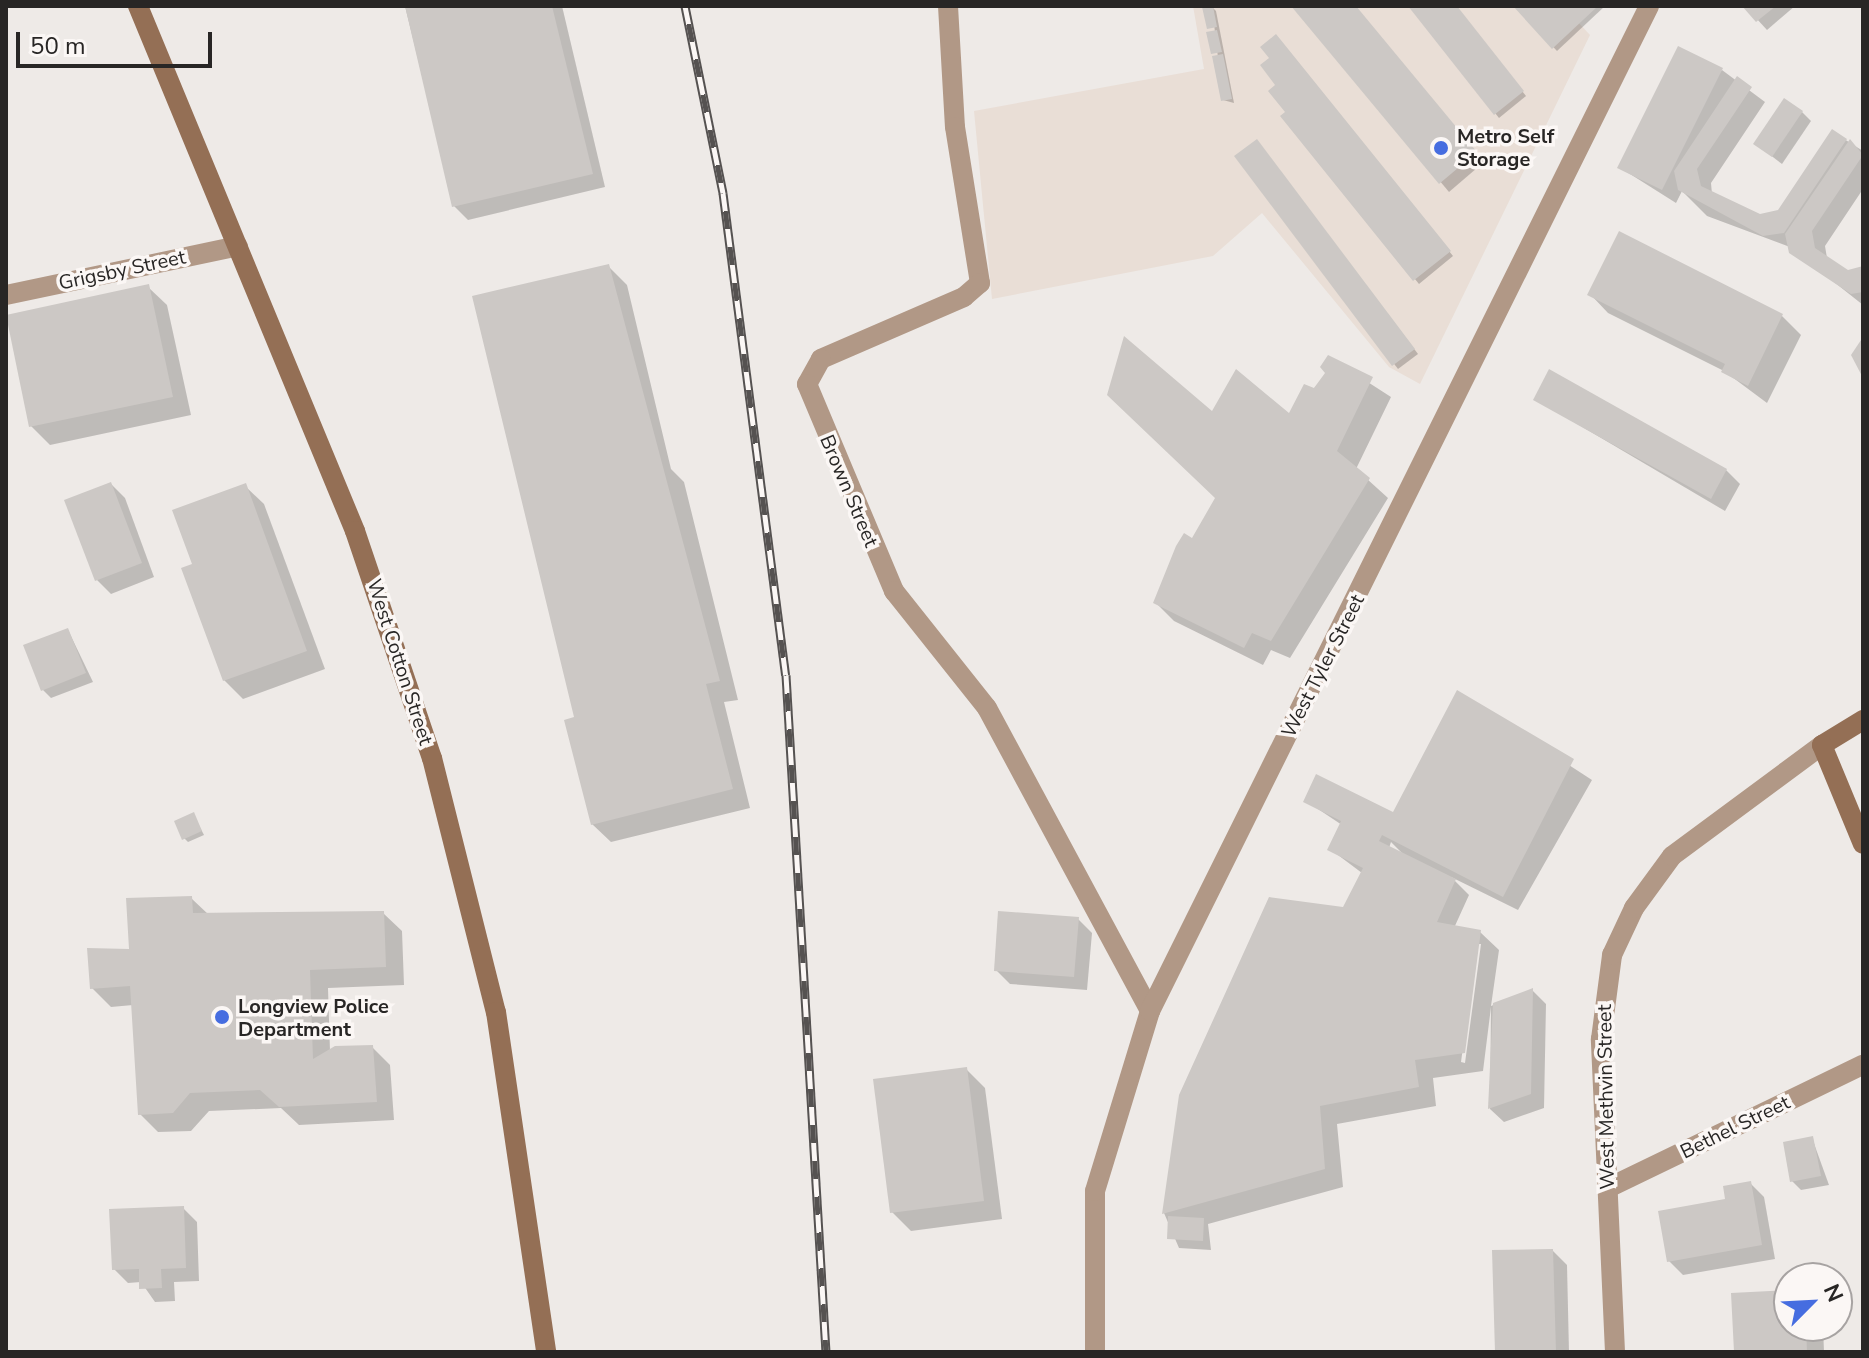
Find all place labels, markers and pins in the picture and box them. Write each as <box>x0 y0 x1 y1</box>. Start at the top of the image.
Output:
place label: Metro Self Storage <box>1457 124 1554 171</box>
marker: Metro Self Storage <box>1432 139 1450 157</box>
place label: Longview Police Department <box>238 994 389 1041</box>
marker: Longview Police Department <box>213 1008 231 1026</box>

